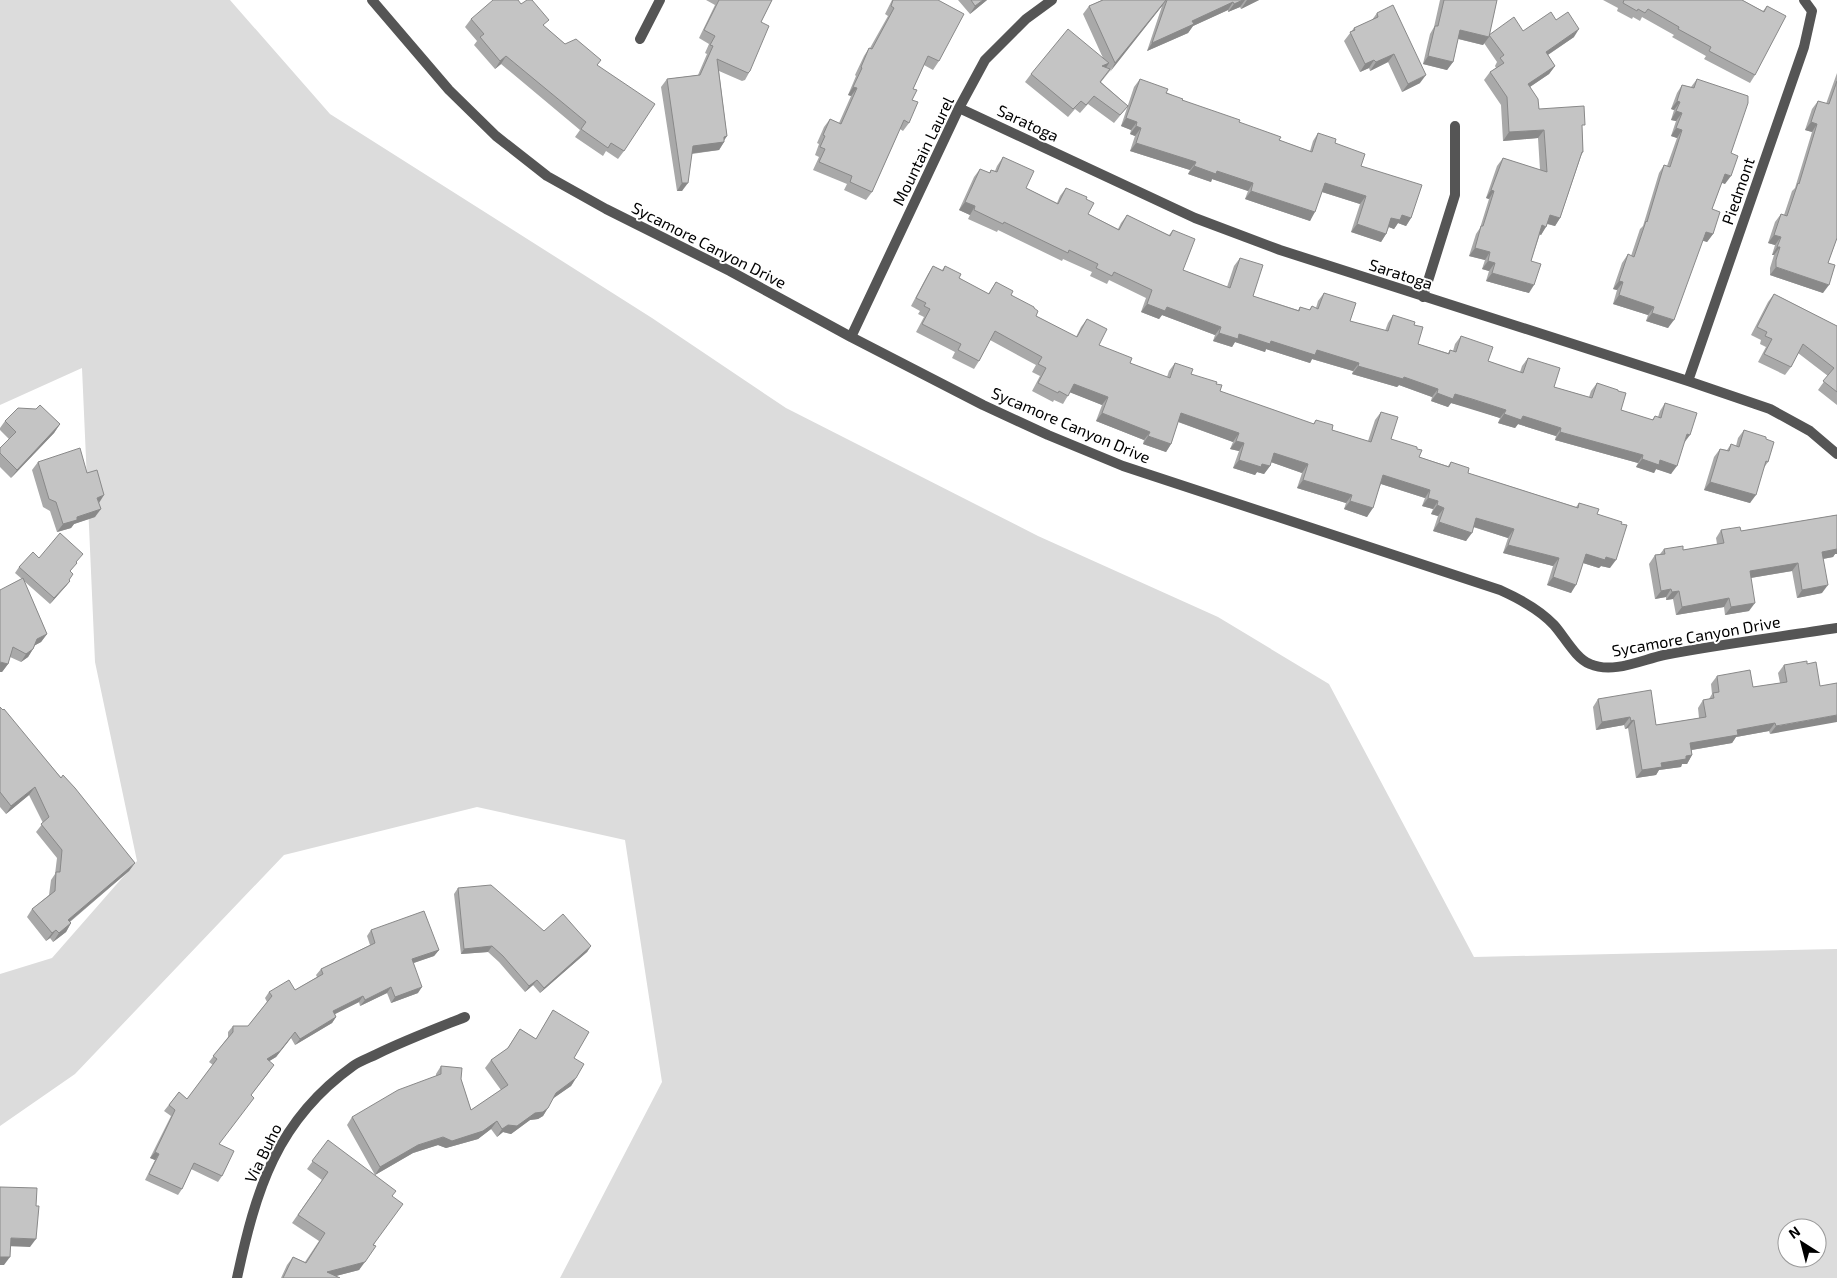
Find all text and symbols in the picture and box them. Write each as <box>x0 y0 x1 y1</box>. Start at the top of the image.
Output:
street label: Mountain Laurel <box>888 93 957 208</box>
street label: Saratoga <box>994 100 1062 145</box>
street label: Piedmont <box>1717 155 1758 227</box>
street label: Sycamore Canyon Drive <box>629 197 790 292</box>
street label: Saratoga <box>1367 254 1435 293</box>
street label: Sycamore Canyon Drive <box>989 382 1154 467</box>
street label: Sycamore Canyon Drive <box>1610 611 1782 660</box>
street label: Via Buho <box>240 1120 285 1185</box>
north arrow <box>1777 1218 1827 1268</box>
text: N <box>1785 1222 1803 1242</box>

